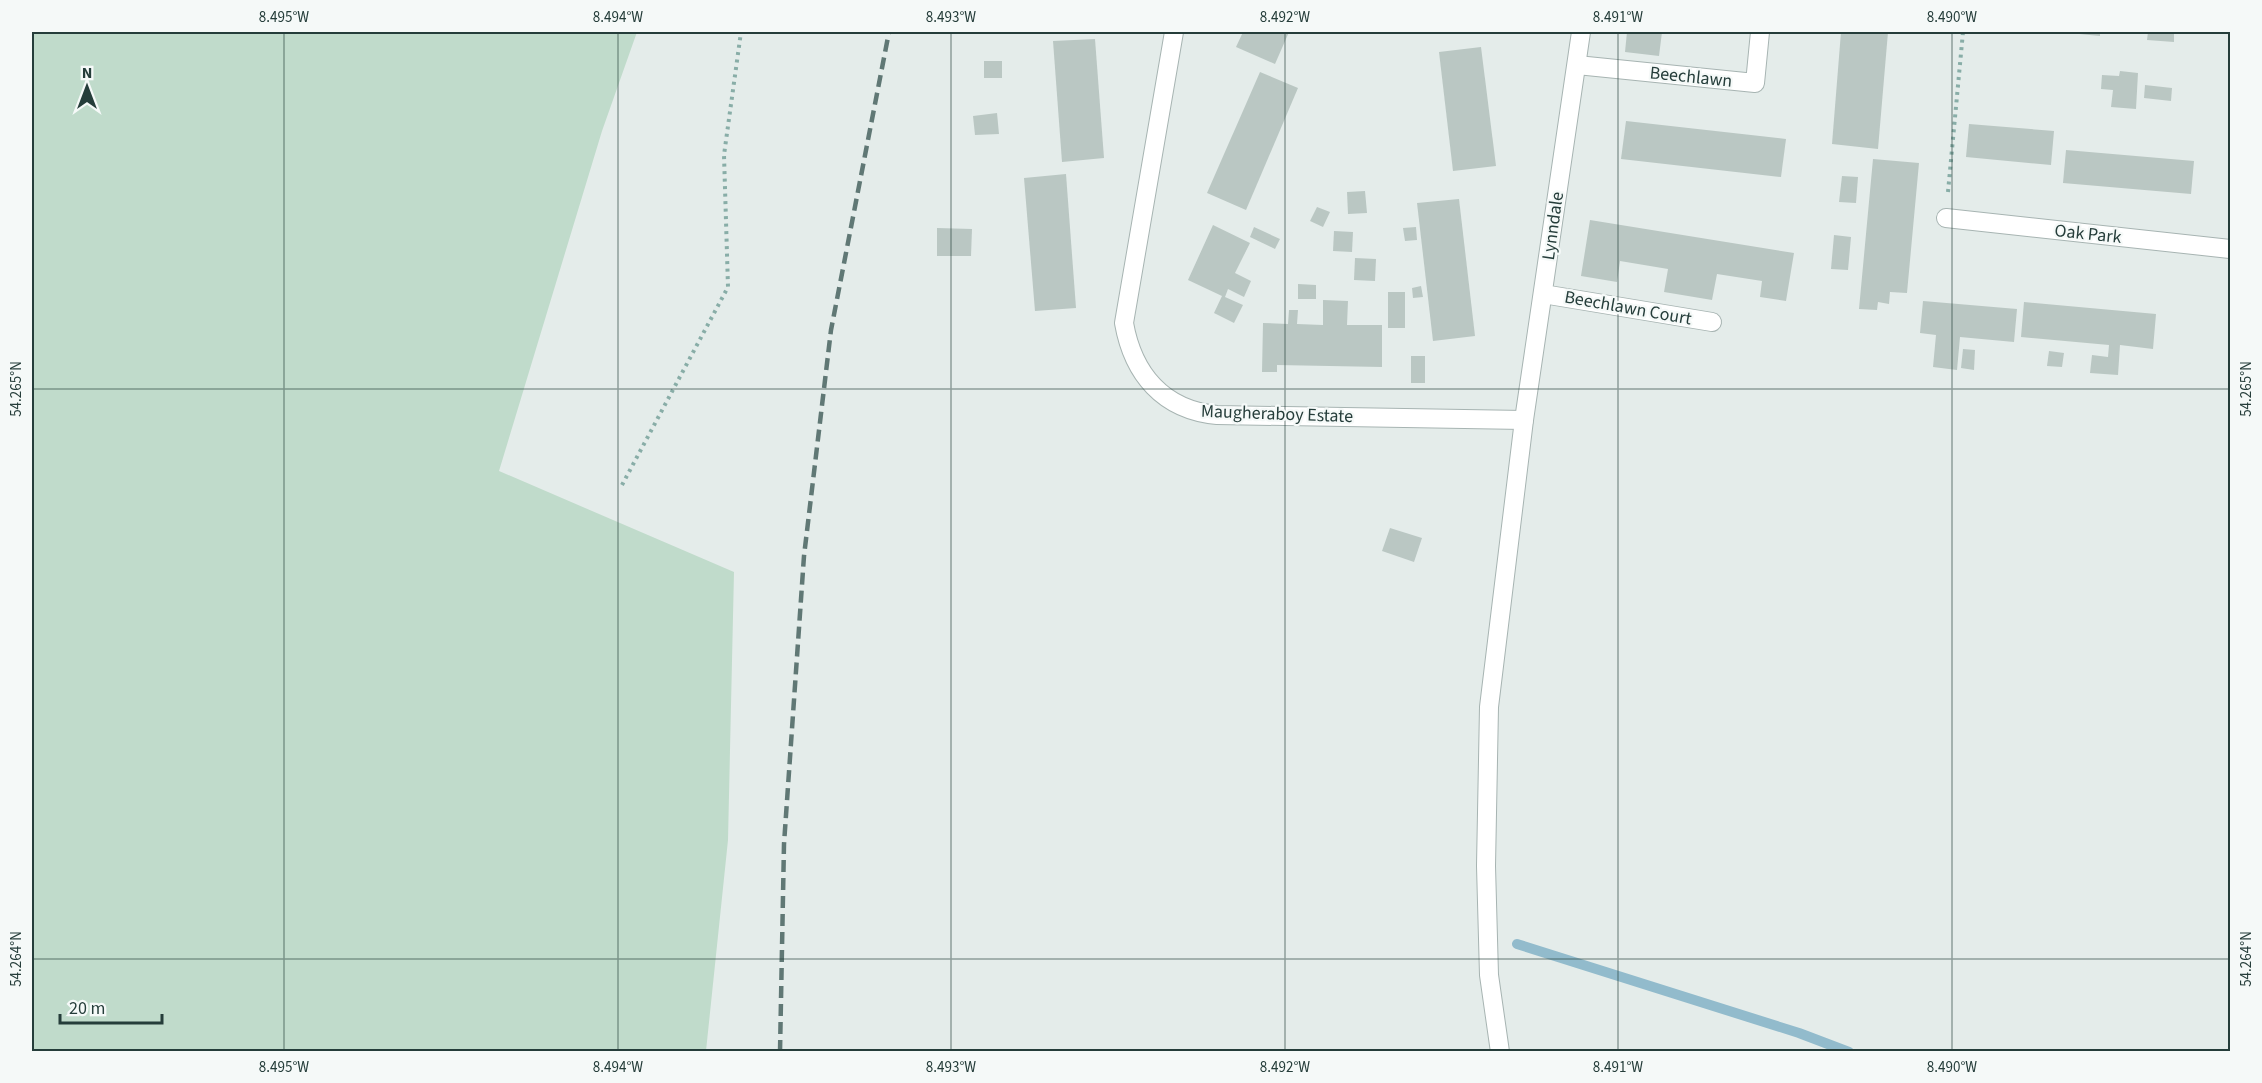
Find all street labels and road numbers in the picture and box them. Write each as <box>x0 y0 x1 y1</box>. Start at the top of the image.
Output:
street label: Beechlawn <box>1648 60 1734 94</box>
street label: Lynndale <box>1536 190 1570 262</box>
street label: Oak Park <box>2053 218 2123 250</box>
street label: Beechlawn Court <box>1562 285 1694 331</box>
street label: Maugheraboy Estate <box>1200 399 1354 429</box>

